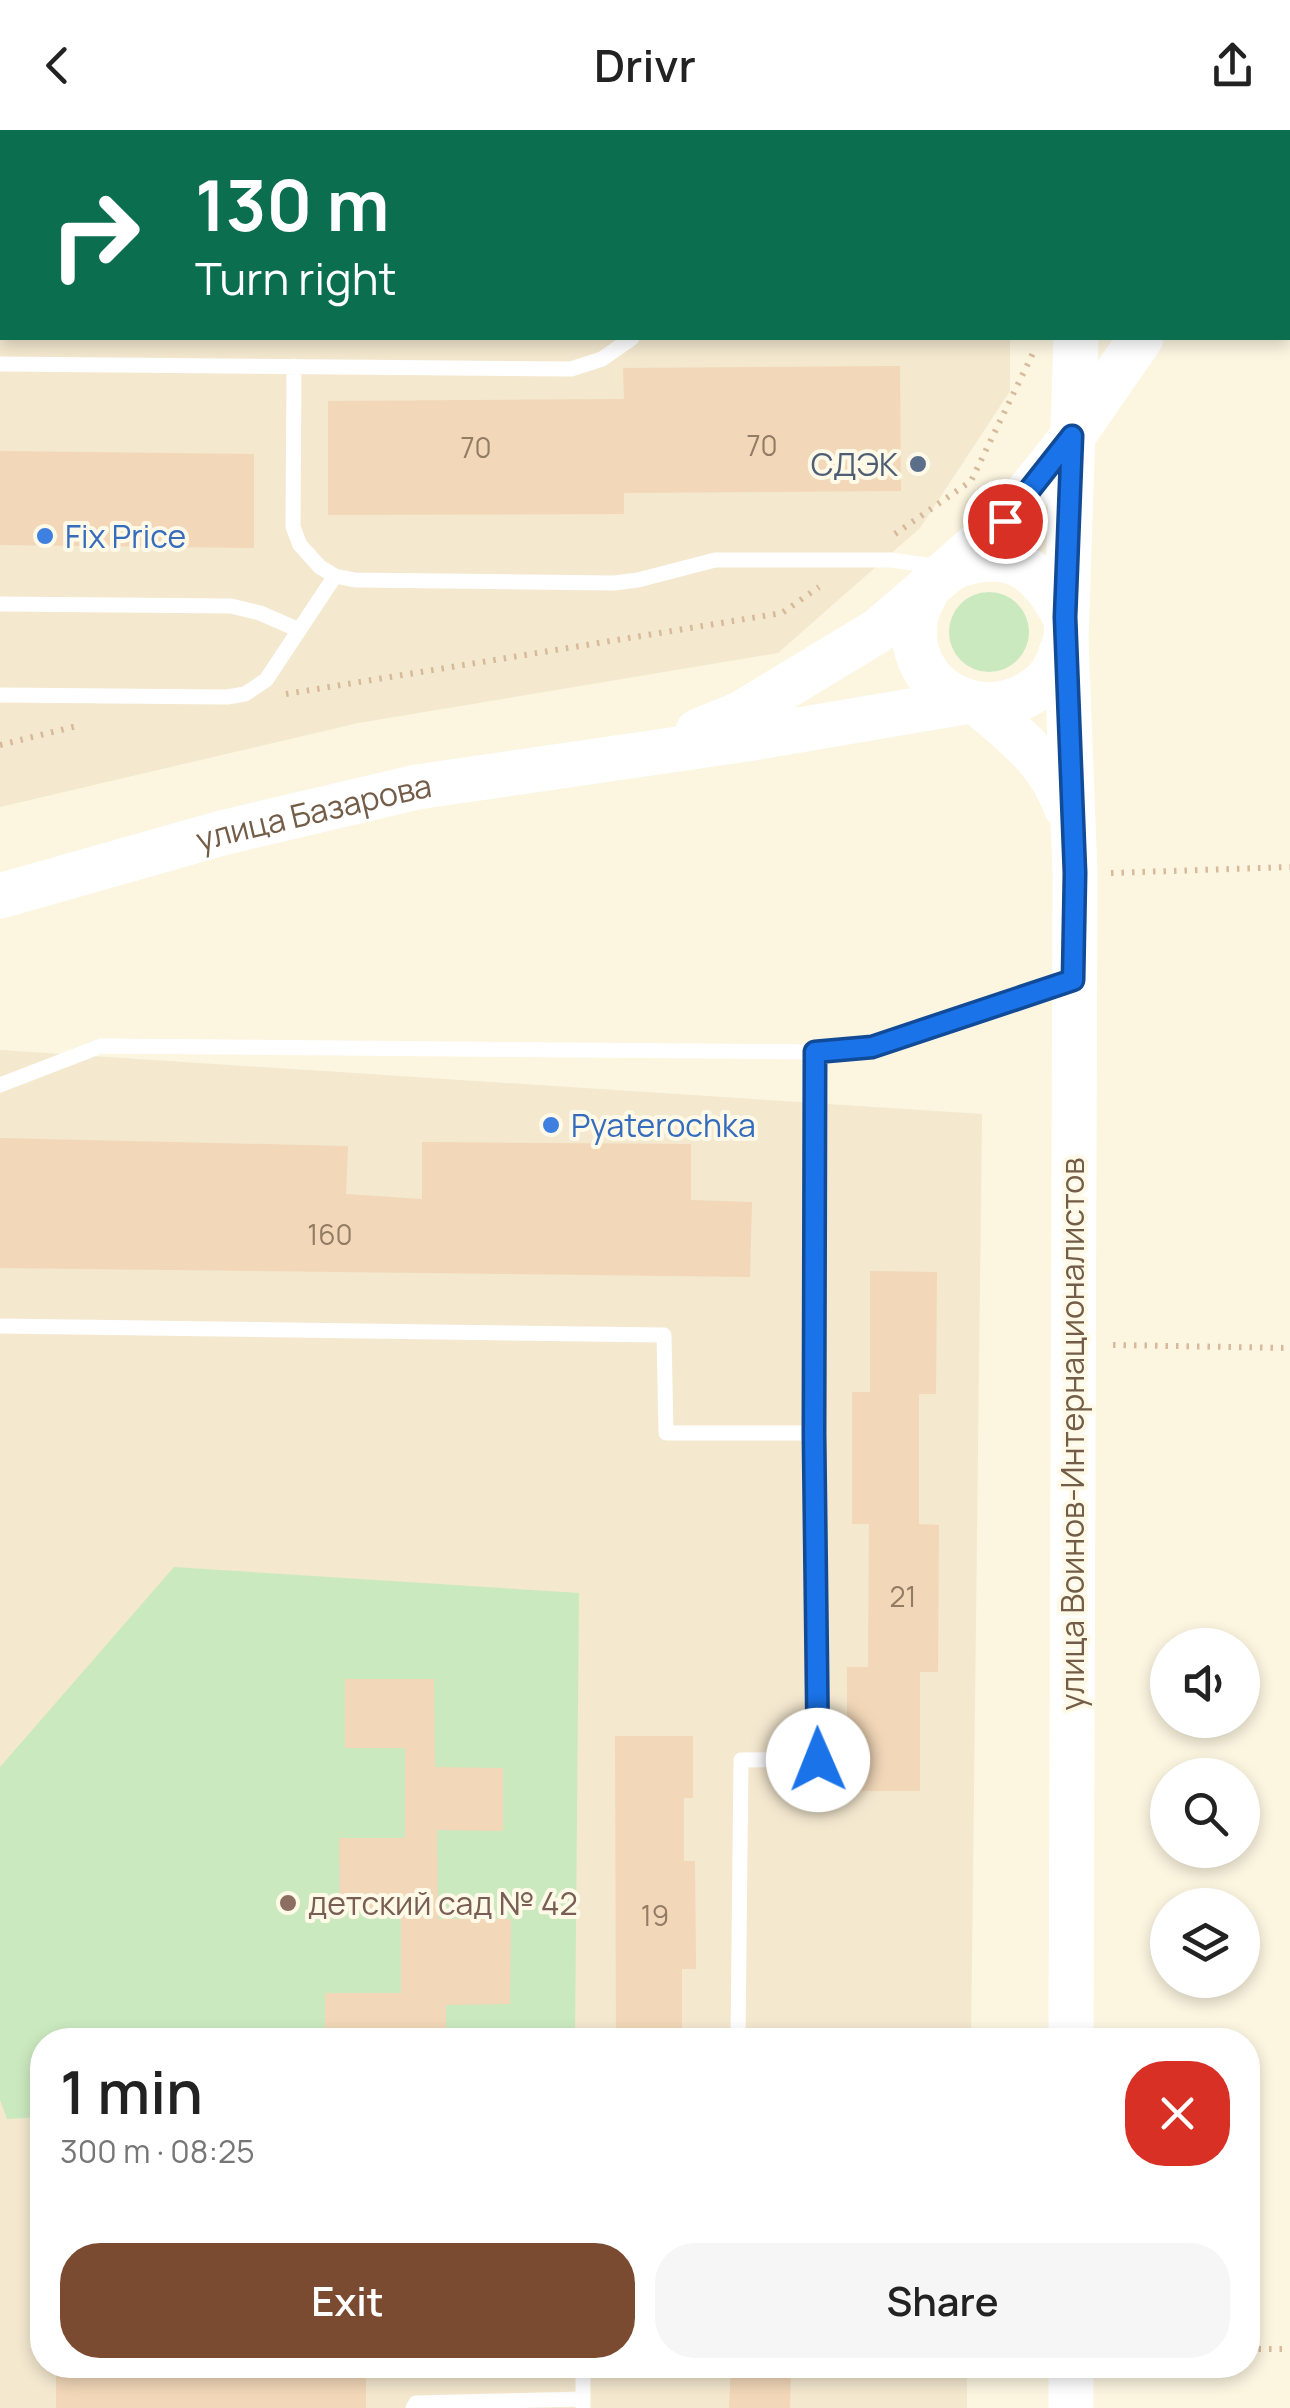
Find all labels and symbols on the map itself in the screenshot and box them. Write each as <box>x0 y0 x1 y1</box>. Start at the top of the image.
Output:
house number: 70 <box>746 426 778 464</box>
house number: 70 <box>460 428 492 466</box>
place label: СДЭК <box>811 442 898 486</box>
marker: СДЭК <box>907 453 929 475</box>
pin <box>963 479 1048 564</box>
place label: Fix Price <box>65 514 186 558</box>
marker: Fix Price <box>34 525 56 547</box>
street label: улица Базарова <box>191 763 434 861</box>
place label: Pyaterochka <box>571 1103 756 1147</box>
marker: Pyaterochka <box>540 1114 562 1136</box>
street label: улица Воинов-Интернационалистов <box>1050 1158 1094 1710</box>
house number: 160 <box>307 1215 353 1253</box>
house number: 21 <box>890 1577 916 1615</box>
position arrow <box>766 1708 870 1812</box>
place label: детский сад № 42 <box>308 1881 578 1925</box>
marker: детский сад № 42 <box>277 1892 299 1914</box>
house number: 19 <box>641 1896 669 1934</box>

